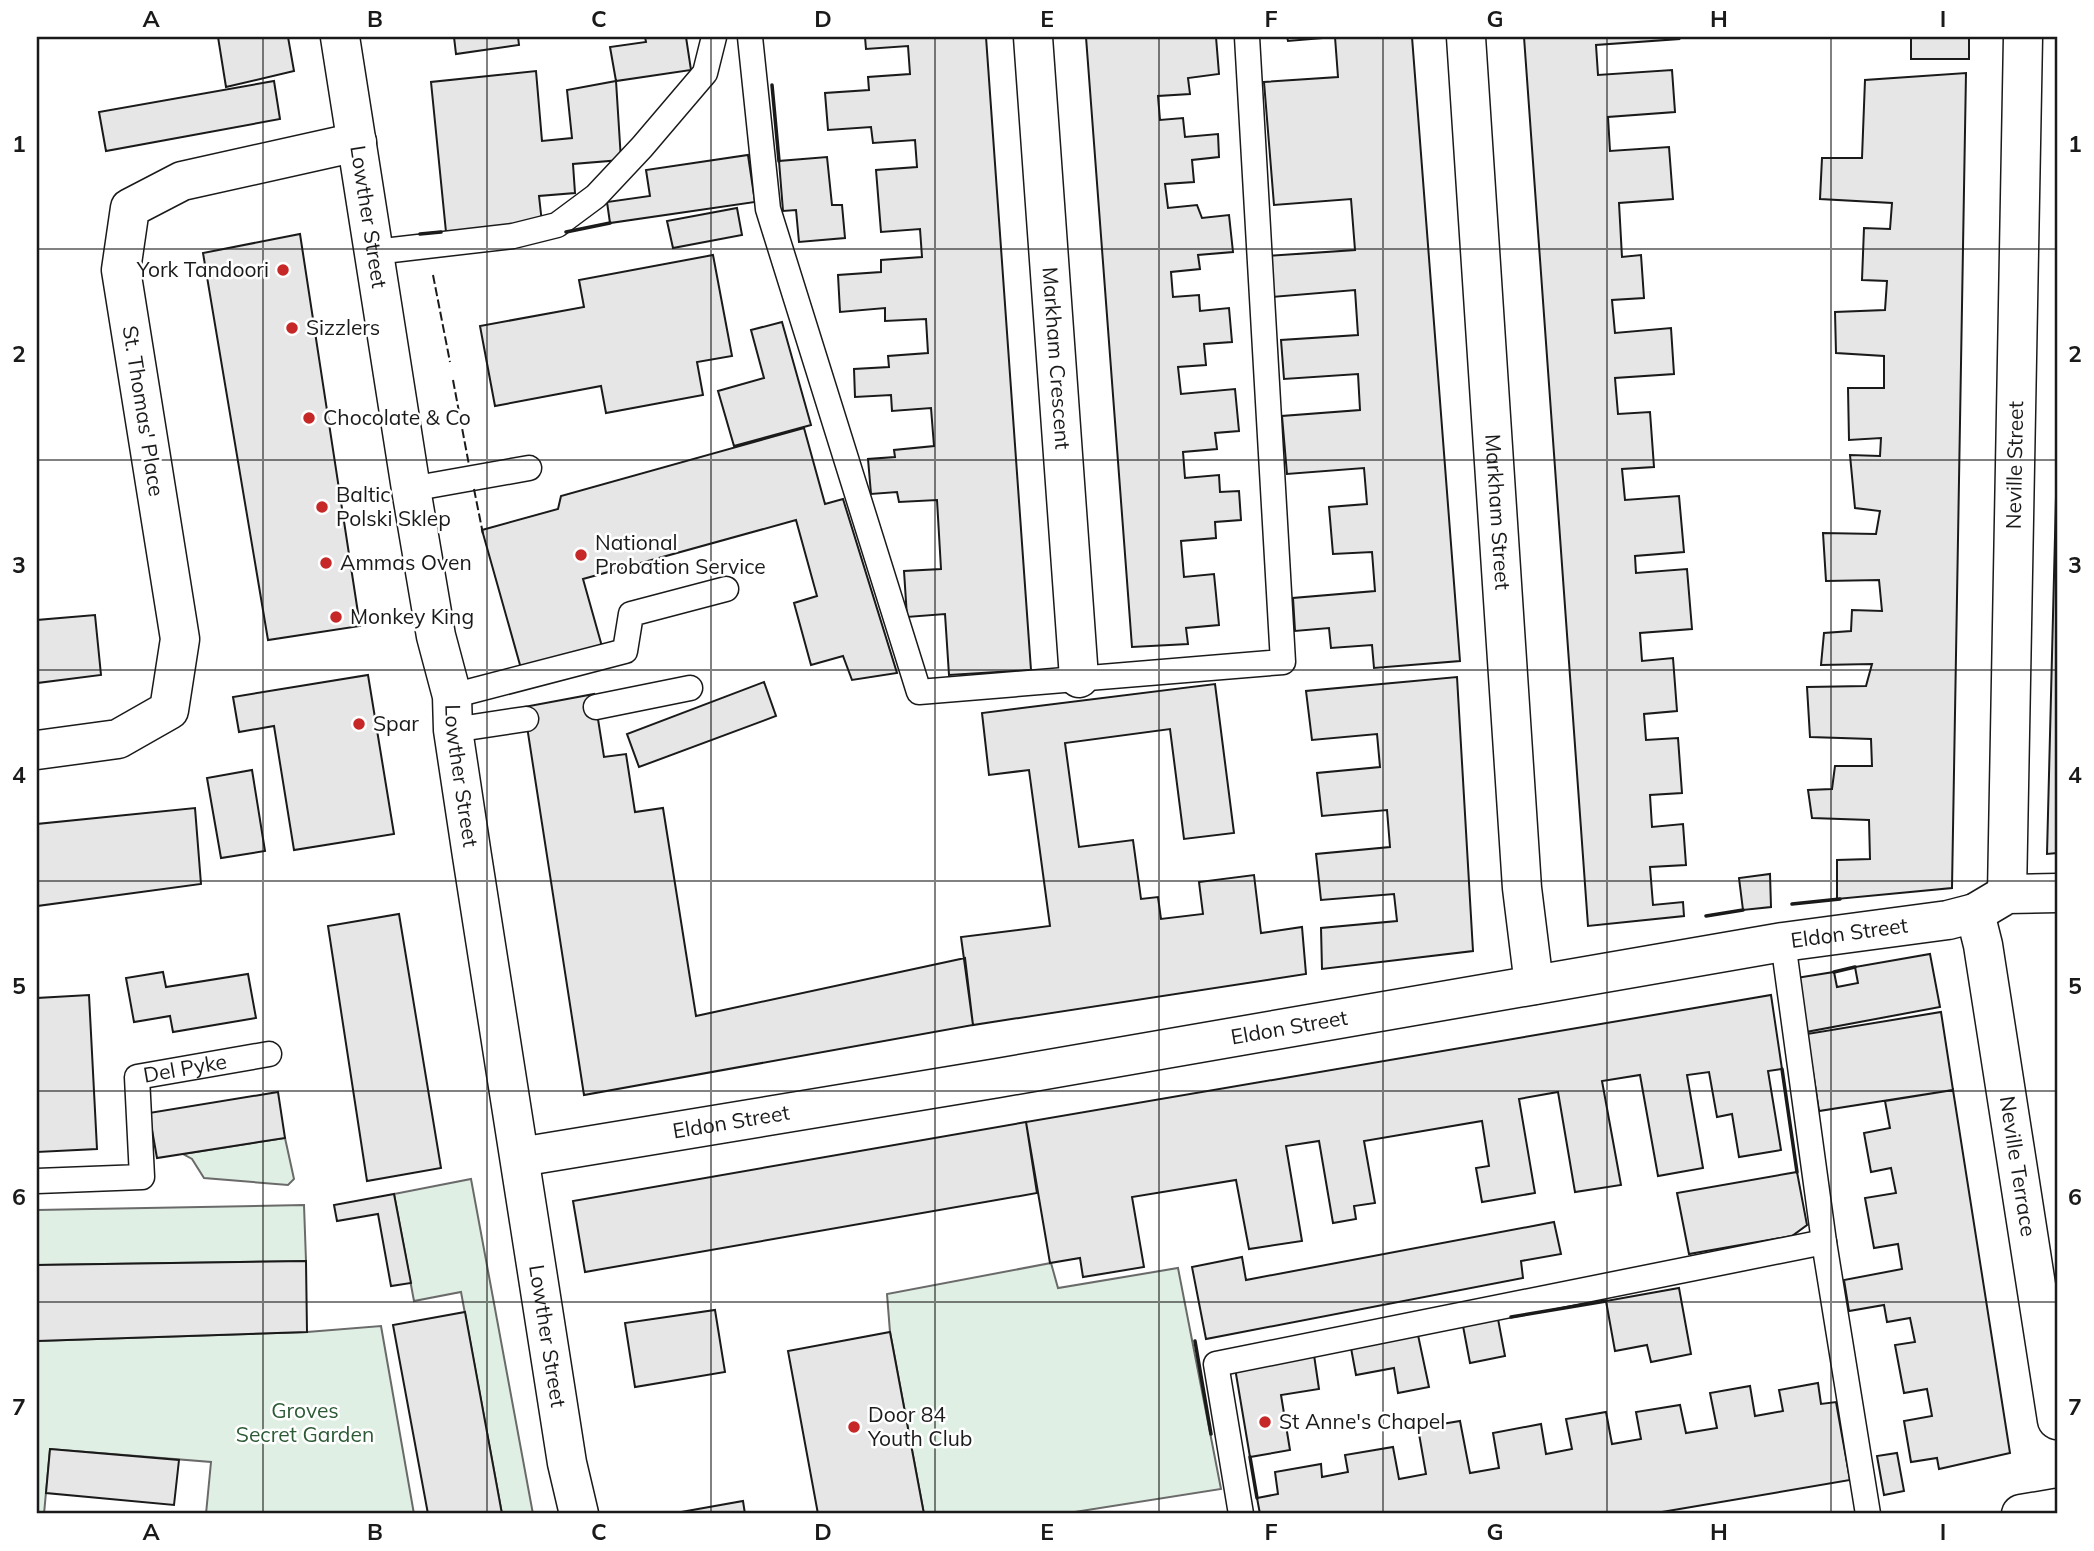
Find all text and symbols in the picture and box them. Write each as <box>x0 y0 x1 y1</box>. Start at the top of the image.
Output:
text: A <box>142 4 160 33</box>
text: B <box>367 4 383 33</box>
text: C <box>591 4 607 33</box>
text: D <box>814 4 832 33</box>
text: E <box>1040 4 1054 33</box>
text: F <box>1264 4 1278 33</box>
text: G <box>1486 4 1504 33</box>
text: H <box>1710 4 1728 33</box>
text: I <box>1940 4 1946 33</box>
text: 1 <box>12 129 26 158</box>
text: 1 <box>2068 129 2082 158</box>
street label: Lowther Street <box>345 144 393 290</box>
place label: York Tandoori <box>136 256 269 282</box>
marker: York Tandoori <box>275 262 291 278</box>
street label: Markham Crescent <box>1038 266 1077 450</box>
place label: Sizzlers <box>306 314 380 340</box>
marker: Sizzlers <box>284 320 300 336</box>
street label: St. Thomas' Place <box>118 324 170 498</box>
text: 2 <box>12 339 26 368</box>
text: 2 <box>2068 339 2082 368</box>
street label: Neville Street <box>2000 401 2028 529</box>
place label: Chocolate & Co <box>323 404 471 430</box>
marker: Chocolate & Co <box>301 410 317 426</box>
street label: Markham Street <box>1480 433 1516 591</box>
place label: Baltic Polski Sklep <box>336 481 451 531</box>
marker: Baltic Polski Sklep <box>314 499 330 515</box>
place label: National Probation Service <box>595 529 766 579</box>
marker: National Probation Service <box>573 547 589 563</box>
place label: Ammas Oven <box>340 549 472 575</box>
text: 3 <box>12 550 26 579</box>
text: 3 <box>2068 550 2082 579</box>
marker: Ammas Oven <box>318 555 334 571</box>
place label: Monkey King <box>350 603 474 629</box>
marker: Monkey King <box>328 609 344 625</box>
street label: Lowther Street <box>440 704 484 849</box>
place label: Spar <box>373 710 419 736</box>
marker: Spar <box>351 716 367 732</box>
text: 4 <box>12 760 26 789</box>
text: 4 <box>2068 760 2082 789</box>
street label: Eldon Street <box>1789 912 1909 953</box>
text: 5 <box>12 971 26 1000</box>
text: 5 <box>2068 971 2082 1000</box>
street label: Eldon Street <box>1229 1004 1349 1049</box>
street label: Del Pyke <box>141 1048 229 1088</box>
street label: Neville Terrace <box>1995 1094 2042 1238</box>
street label: Eldon Street <box>671 1099 791 1144</box>
text: 6 <box>12 1182 26 1211</box>
text: 6 <box>2068 1182 2082 1211</box>
street label: Lowther Street <box>524 1263 572 1409</box>
text: 7 <box>12 1392 26 1421</box>
text: 7 <box>2068 1392 2082 1421</box>
park label: Groves Secret Garden <box>236 1397 374 1447</box>
place label: Door 84 Youth Club <box>867 1401 972 1451</box>
place label: St Anne's Chapel <box>1279 1408 1445 1434</box>
marker: St Anne's Chapel <box>1257 1414 1273 1430</box>
marker: Door 84 Youth Club <box>846 1419 862 1435</box>
text: A <box>142 1517 160 1546</box>
text: B <box>367 1517 383 1546</box>
text: C <box>591 1517 607 1546</box>
text: D <box>814 1517 832 1546</box>
text: E <box>1040 1517 1054 1546</box>
text: F <box>1264 1517 1278 1546</box>
text: G <box>1486 1517 1504 1546</box>
text: H <box>1710 1517 1728 1546</box>
text: I <box>1940 1517 1946 1546</box>

